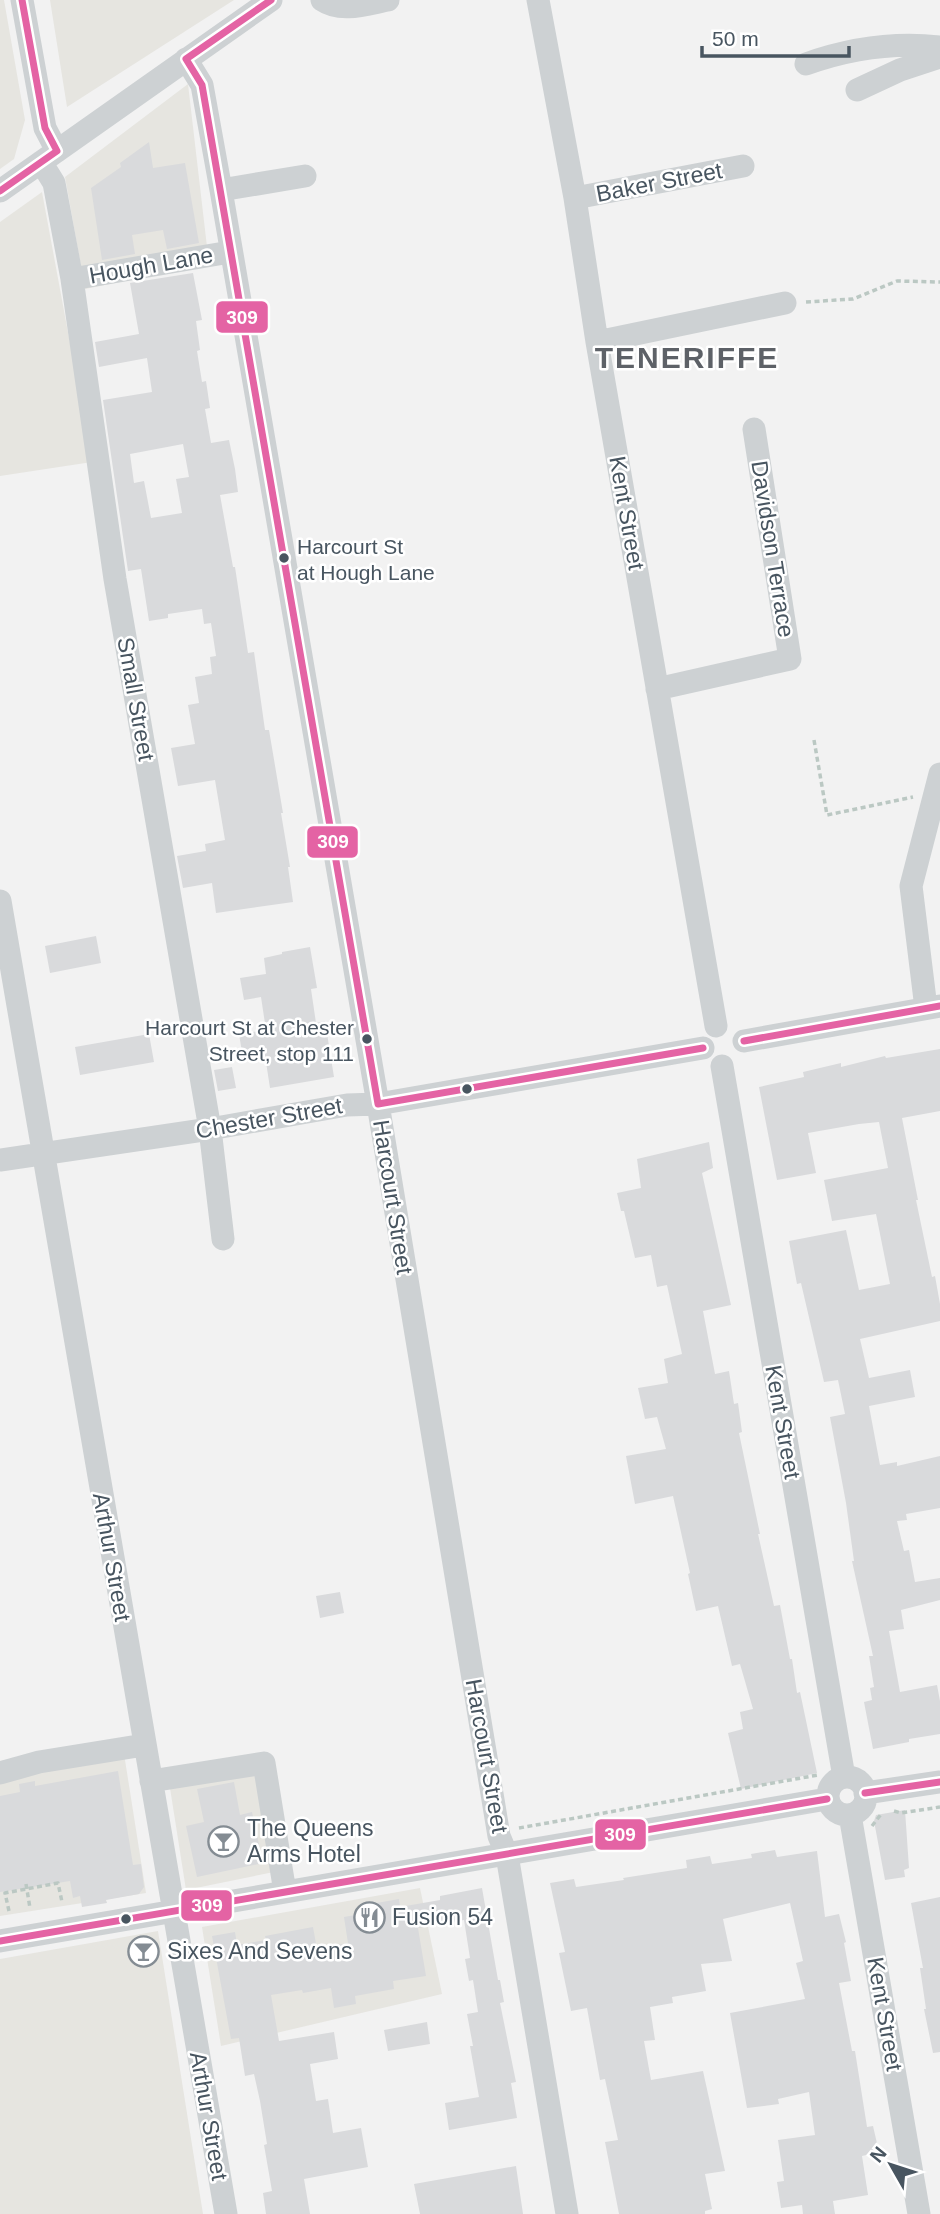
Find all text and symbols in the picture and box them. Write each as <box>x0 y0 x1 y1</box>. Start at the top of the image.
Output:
scale bar <box>702 14 849 58</box>
text: 50 m <box>712 27 759 50</box>
street label: Baker Street <box>594 157 725 207</box>
street label: Hough Lane <box>87 241 215 289</box>
line badge: 309 <box>215 300 269 334</box>
text: 309 <box>226 307 258 328</box>
district label: TENERIFFE <box>595 341 779 374</box>
street label: Kent Street <box>604 454 650 573</box>
street label: Davidson Terrace <box>746 459 800 639</box>
place label: Harcourt St at Hough Lane <box>297 535 435 584</box>
marker: Harcourt St at Hough Lane <box>277 551 291 565</box>
street label: Small Street <box>112 635 160 764</box>
line badge: 309 <box>306 825 359 859</box>
text: 309 <box>317 831 349 852</box>
place label: Harcourt St at Chester Street, stop 111 <box>145 1016 354 1065</box>
marker: Harcourt St at Chester Street, stop 111 <box>360 1032 374 1046</box>
unlabelled marker <box>460 1082 474 1096</box>
street label: Chester Street <box>194 1092 345 1144</box>
street label: Harcourt Street <box>368 1118 418 1277</box>
street label: Kent Street <box>760 1363 806 1482</box>
street label: Arthur Street <box>88 1491 136 1624</box>
street label: Harcourt Street <box>461 1677 513 1836</box>
place label: The Queens Arms Hotel <box>247 1815 374 1867</box>
line badge: 309 <box>594 1818 647 1851</box>
bar icon: The Queens Arms Hotel <box>207 1824 241 1858</box>
text: 309 <box>604 1824 636 1845</box>
line badge: 309 <box>180 1889 233 1922</box>
text: 309 <box>191 1895 223 1916</box>
restaurant icon: Fusion 54 <box>352 1900 386 1934</box>
place label: Fusion 54 <box>392 1904 493 1930</box>
unlabelled marker <box>119 1912 133 1926</box>
bar icon: Sixes And Sevens <box>127 1934 161 1968</box>
place label: Sixes And Sevens <box>167 1938 352 1964</box>
street label: Kent Street <box>862 1955 908 2074</box>
street label: Arthur Street <box>185 2050 233 2183</box>
north arrow <box>856 2130 926 2200</box>
text: N <box>866 2143 891 2167</box>

